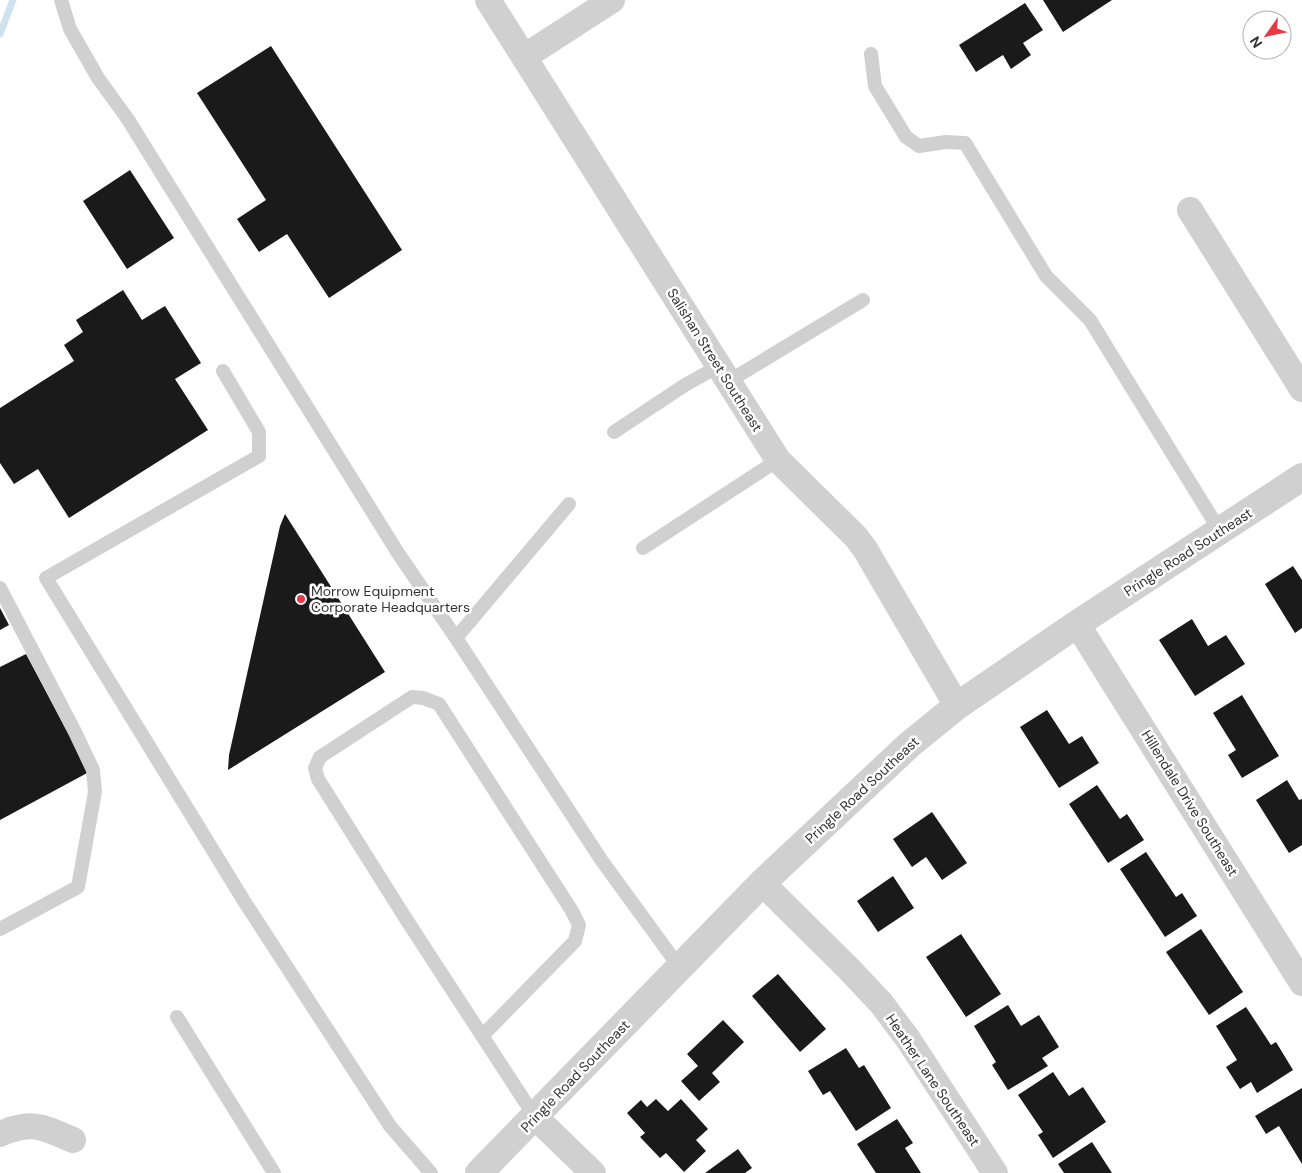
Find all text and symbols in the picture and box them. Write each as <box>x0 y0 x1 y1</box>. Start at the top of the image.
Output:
north arrow <box>1242 10 1292 60</box>
text: N <box>1246 33 1266 51</box>
street label: Salishan Street Southeast <box>663 285 767 435</box>
street label: Pringle Road Southeast <box>1120 504 1256 600</box>
place label: Morrow Equipment Corporate Headquarters <box>311 582 470 616</box>
marker: Morrow Equipment Corporate Headquarters <box>295 593 307 605</box>
street label: Hillendale Drive Southeast <box>1138 727 1242 879</box>
street label: Pringle Road Southeast <box>801 732 923 848</box>
street label: Heather Lane Southeast <box>882 1010 984 1150</box>
street label: Pringle Road Southeast <box>517 1016 633 1136</box>

